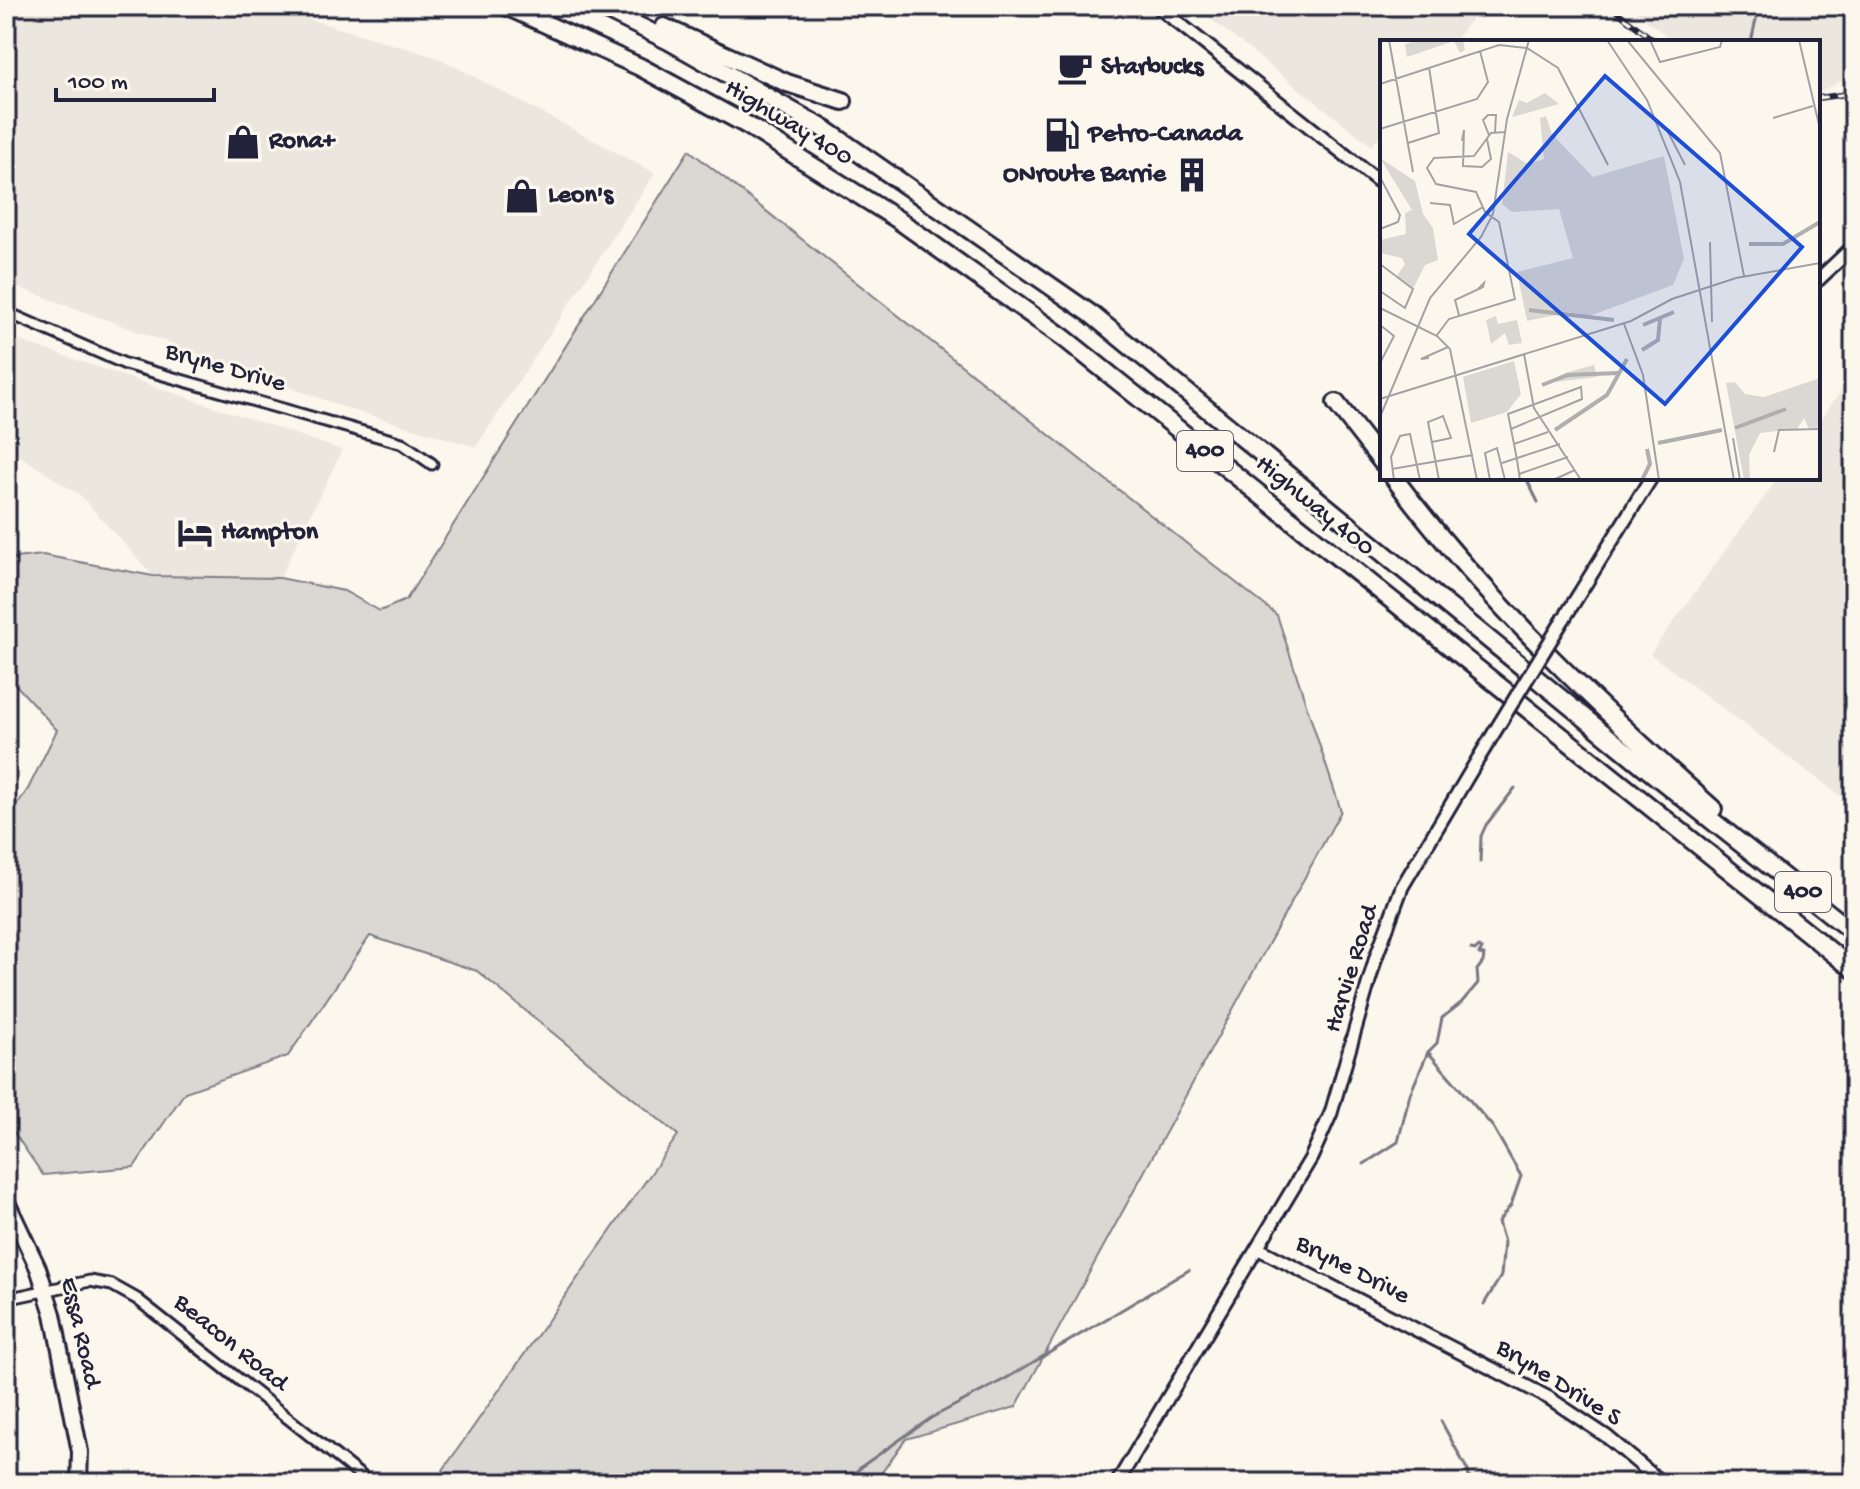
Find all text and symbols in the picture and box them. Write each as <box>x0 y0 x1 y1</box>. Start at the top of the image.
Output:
inset map <box>1380 40 1820 480</box>
cafe icon: Starbucks <box>1056 49 1094 87</box>
scale bar <box>56 52 214 102</box>
place label: Starbucks <box>1101 53 1205 84</box>
text: 100 m <box>67 69 128 98</box>
street label: Highway 400 <box>718 73 858 175</box>
fuel station icon: Petro-Canada <box>1043 116 1081 154</box>
place label: Petro-Canada <box>1086 120 1244 151</box>
shop icon: Rona+ <box>224 123 262 161</box>
place label: Rona+ <box>268 127 336 158</box>
building icon: ONroute Barrie <box>1173 156 1211 194</box>
place label: ONroute Barrie <box>1003 160 1168 191</box>
shop icon: Leon's <box>503 177 541 215</box>
place label: Leon's <box>548 181 614 212</box>
street label: Bryne Drive <box>160 337 289 401</box>
road number: 400 <box>1177 431 1233 471</box>
street label: Highway 400 <box>1248 449 1380 565</box>
hotel icon: Hampton <box>176 514 214 552</box>
place label: Hampton <box>221 518 319 549</box>
road number: 400 <box>1775 872 1831 912</box>
street label: Harvie Road <box>1319 900 1388 1037</box>
street label: Bryne Drive <box>1289 1229 1415 1313</box>
street label: Essa Road <box>51 1275 107 1393</box>
street label: Beacon Road <box>166 1288 295 1401</box>
street label: Bryne Drive S <box>1489 1333 1627 1435</box>

